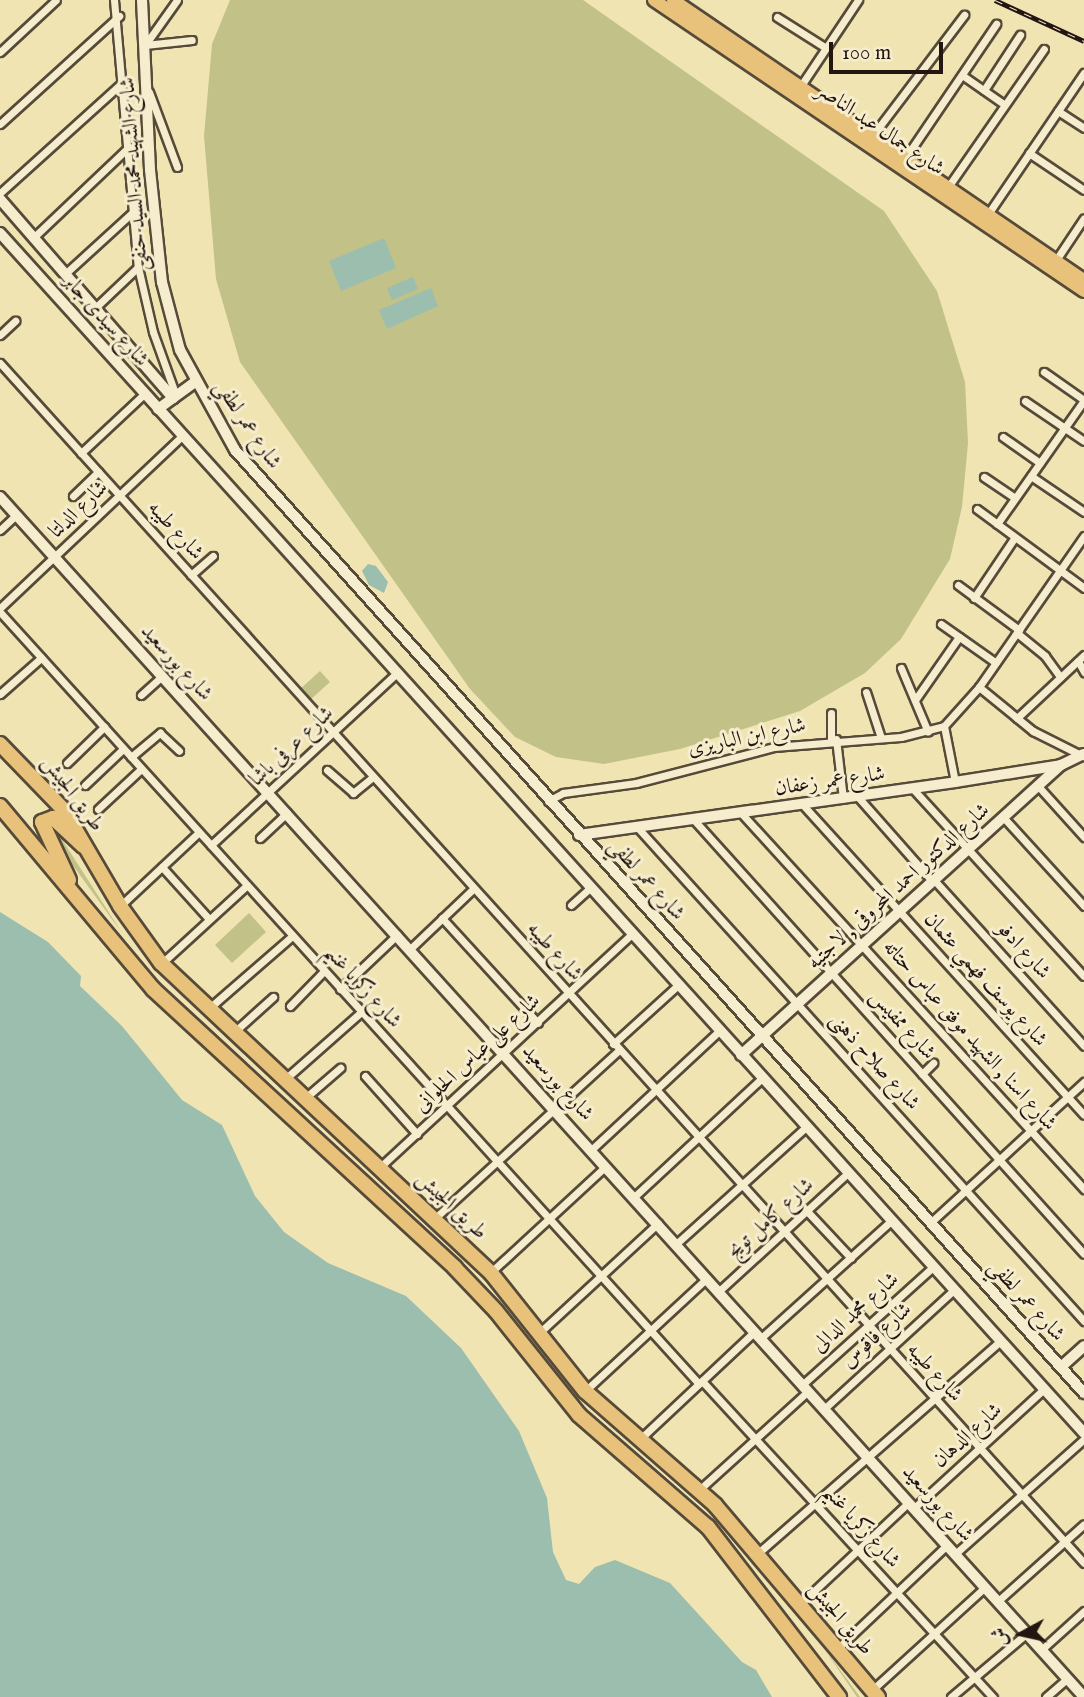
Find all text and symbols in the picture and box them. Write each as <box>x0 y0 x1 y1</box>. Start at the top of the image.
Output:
scale bar <box>832 28 946 72</box>
text: 100 m <box>842 40 891 67</box>
street label: شارع الشهيد محمد السيد حنفى <box>116 76 154 272</box>
street label: شارع جمال عبد الناصر <box>811 78 949 182</box>
street label: شارع سيدى جابر <box>57 269 153 373</box>
street label: شارع عمر لطفي <box>208 376 286 474</box>
street label: شارع الدلتا <box>44 476 114 544</box>
street label: شارع طيبه <box>142 496 208 566</box>
street label: شارع بورسعيد <box>135 619 217 707</box>
street label: شارع عرفى باشا <box>245 702 339 792</box>
street label: شارع ابن الباريزى <box>686 713 808 763</box>
street label: طريق الجيش <box>35 751 109 837</box>
street label: شارع عمر زعفان <box>773 762 887 802</box>
street label: شارع الدكتور احمد المحروقى , لاجتيه <box>803 798 995 976</box>
street label: شارع عمر لطفي <box>603 834 689 926</box>
street label: شارع يوسف فهمي عثمان <box>918 907 1052 1053</box>
street label: شارع طيبه <box>521 917 587 987</box>
street label: شارع ادفو <box>991 917 1055 985</box>
street label: شارع اسنا , الشهيد موفق عباس حتاته <box>877 936 1061 1136</box>
street label: شارع زكريا غنيم <box>318 940 406 1034</box>
street label: شارع ممفيس <box>864 985 940 1065</box>
street label: شارع على عباس الحلوانى <box>410 989 546 1119</box>
street label: شارع صلاح ذهنى <box>824 1008 924 1116</box>
street label: شارع بورسعيد <box>516 1039 598 1127</box>
street label: طريق الجيش <box>410 1167 492 1245</box>
street label: شارع كامل تويج <box>722 1173 820 1265</box>
street label: شارع عمر لطفي <box>983 1255 1069 1347</box>
street label: شارع محمد الدالى <box>807 1267 905 1359</box>
street label: شارع فاقوس <box>836 1298 918 1374</box>
street label: شارع طيبه <box>901 1338 967 1408</box>
street label: شارع الدهان <box>928 1398 1008 1474</box>
street label: شارع بورسعيد <box>896 1460 978 1548</box>
street label: شارع زكريا غنيم <box>817 1480 905 1574</box>
street label: طريق الجيش <box>802 1577 878 1661</box>
north arrow <box>986 1599 1056 1669</box>
text: ش <box>987 1626 1013 1648</box>

